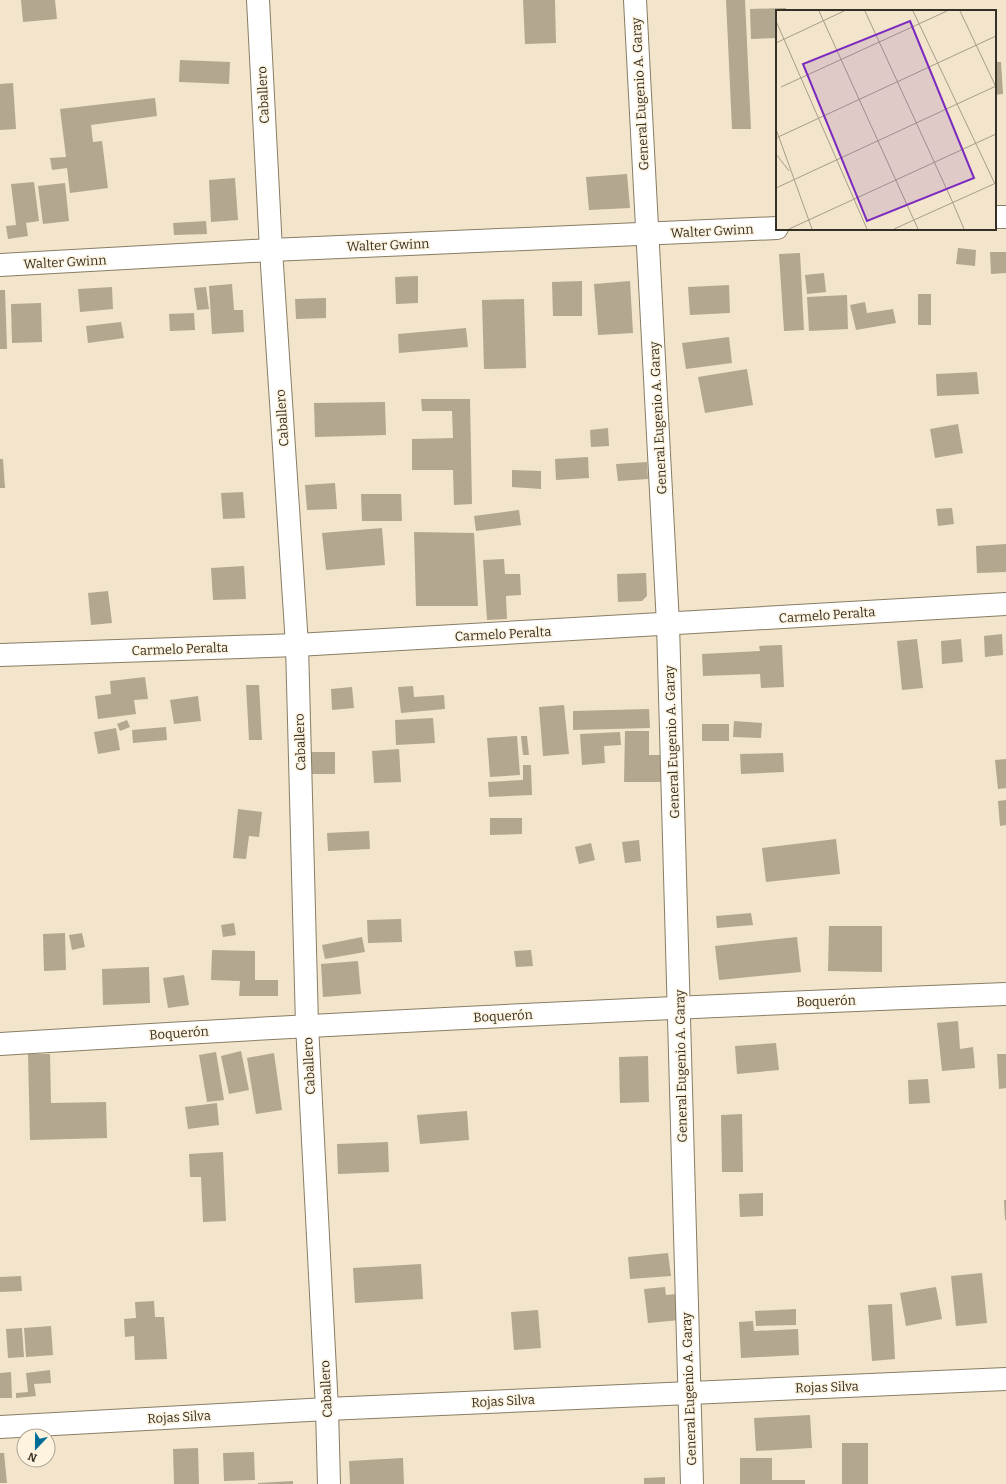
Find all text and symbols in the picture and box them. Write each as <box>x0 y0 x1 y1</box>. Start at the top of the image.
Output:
inset map <box>776 10 996 230</box>
street label: General Eugenio A. Garay <box>628 17 652 171</box>
street label: Caballero <box>254 66 272 124</box>
street label: Walter Gwinn <box>670 221 755 241</box>
street label: Walter Gwinn <box>346 236 430 254</box>
street label: Walter Gwinn <box>23 252 108 272</box>
street label: General Eugenio A. Garay <box>646 341 670 495</box>
street label: Caballero <box>273 389 291 447</box>
street label: Carmelo Peralta <box>778 604 876 626</box>
street label: Carmelo Peralta <box>454 624 552 644</box>
street label: Carmelo Peralta <box>131 640 229 658</box>
street label: General Eugenio A. Garay <box>662 665 682 819</box>
street label: Caballero <box>292 713 308 771</box>
street label: General Eugenio A. Garay <box>672 989 690 1143</box>
street label: Boquerón <box>796 992 857 1010</box>
street label: Boquerón <box>473 1007 534 1025</box>
street label: Boquerón <box>149 1023 210 1043</box>
street label: Caballero <box>300 1037 318 1095</box>
street label: General Eugenio A. Garay <box>679 1312 699 1466</box>
street label: Caballero <box>317 1360 335 1418</box>
street label: Rojas Silva <box>795 1378 859 1396</box>
street label: Rojas Silva <box>471 1392 535 1410</box>
street label: Rojas Silva <box>147 1408 211 1426</box>
north arrow <box>16 1428 56 1468</box>
text: N <box>26 1449 39 1464</box>

